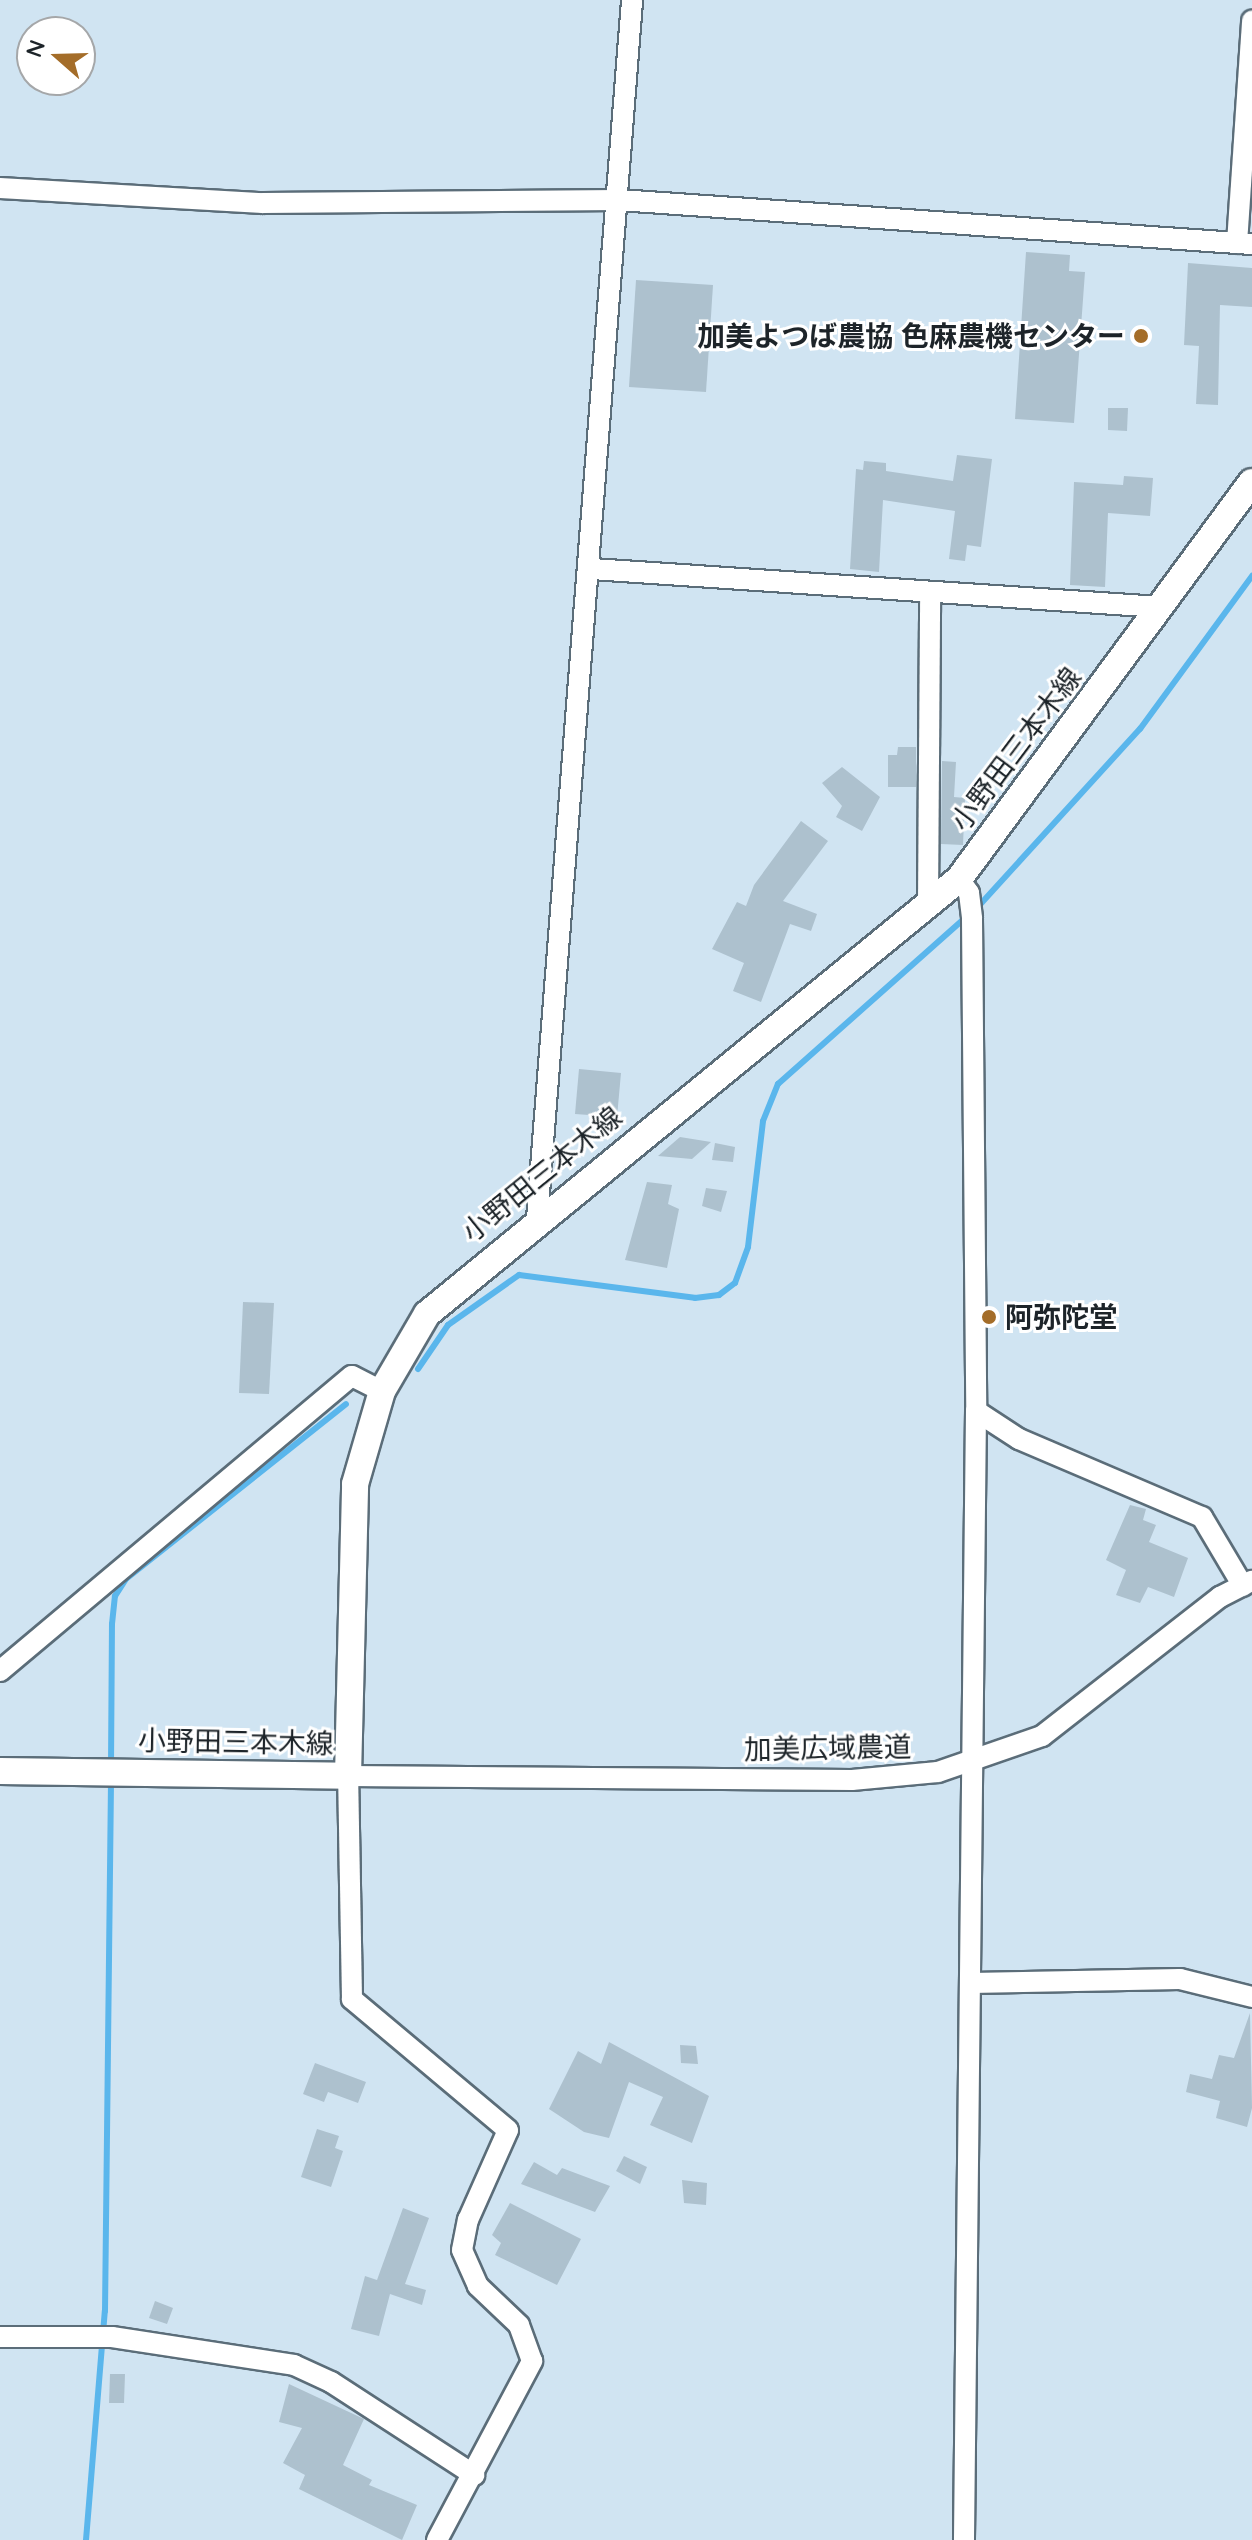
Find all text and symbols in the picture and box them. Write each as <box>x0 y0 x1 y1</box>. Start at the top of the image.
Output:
north arrow <box>16 16 96 96</box>
text: N <box>19 36 51 61</box>
place label: 加美よつば農協 色麻農機センター <box>697 319 1125 353</box>
marker: 加美よつば農協 色麻農機センター <box>1132 327 1150 345</box>
street label: 小野田三本木線 <box>944 661 1088 837</box>
street label: 小野田三本木線 <box>455 1099 629 1249</box>
place label: 阿弥陀堂 <box>1005 1300 1117 1334</box>
marker: 阿弥陀堂 <box>980 1308 998 1326</box>
street label: 小野田三本木線 <box>138 1723 334 1761</box>
street label: 加美広域農道 <box>744 1730 912 1766</box>

